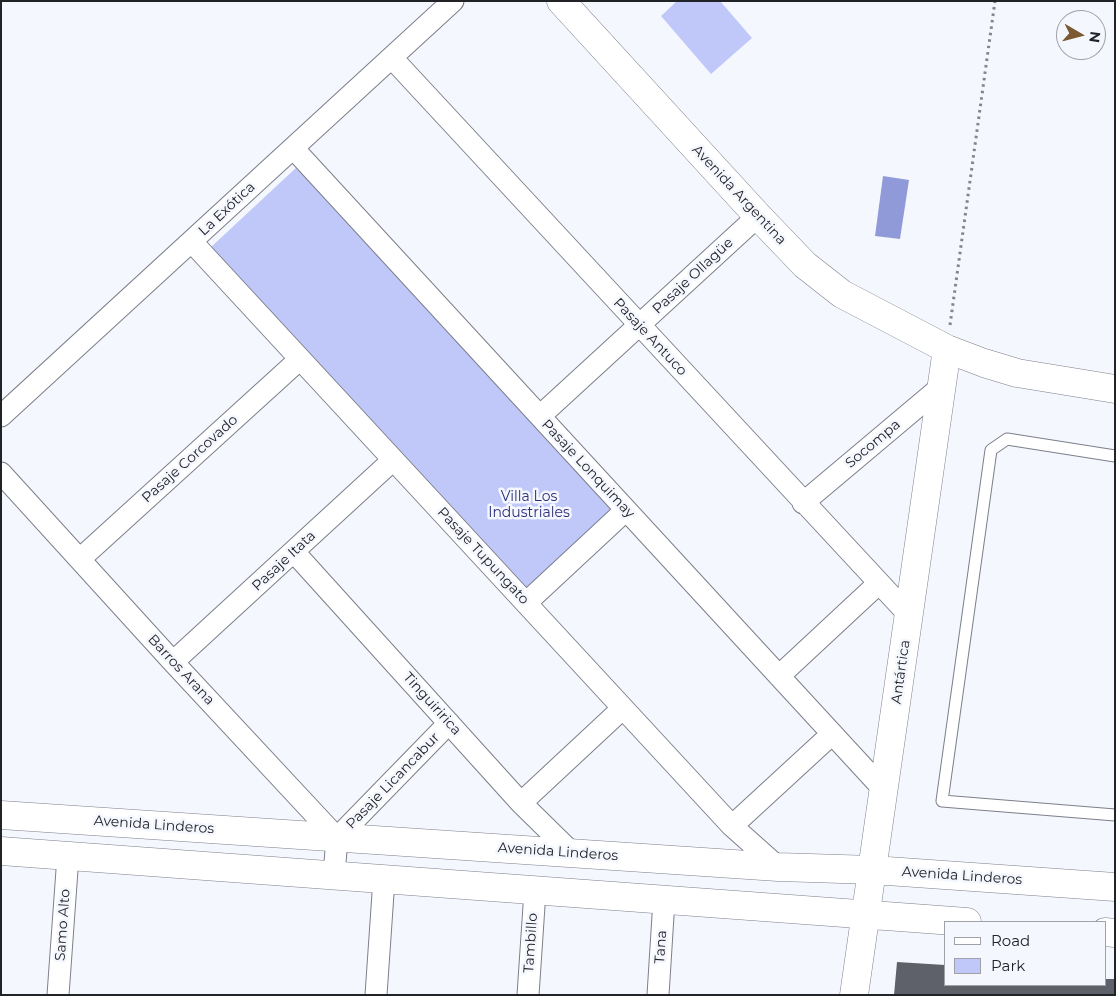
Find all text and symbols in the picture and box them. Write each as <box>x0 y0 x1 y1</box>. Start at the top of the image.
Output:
north arrow <box>1056 10 1106 60</box>
text: N <box>1085 30 1105 44</box>
street label: Avenida Argentina <box>688 142 790 248</box>
street label: La Exótica <box>195 179 259 239</box>
street label: Pasaje Ollagüe <box>649 234 737 318</box>
street label: Pasaje Antuco <box>610 295 690 379</box>
street label: Pasaje Corcovado <box>139 412 241 506</box>
street label: Pasaje Lonquimay <box>538 416 638 522</box>
street label: Socompa <box>842 416 904 472</box>
park label: Villa Los Industriales <box>488 489 570 522</box>
street label: Pasaje Tupungato <box>434 504 532 608</box>
street label: Pasaje Itata <box>249 527 319 595</box>
street label: Barros Arana <box>144 631 218 709</box>
street label: Antártica <box>888 639 914 705</box>
street label: Tinguiririca <box>399 669 465 739</box>
street label: Pasaje Licancabur <box>343 729 443 833</box>
street label: Avenida Linderos <box>93 812 215 838</box>
street label: Avenida Linderos <box>497 839 619 865</box>
street label: Avenida Linderos <box>901 863 1023 889</box>
street label: Samo Alto <box>52 888 74 962</box>
street label: Tambillo <box>521 912 541 974</box>
legend <box>944 921 1106 986</box>
street label: Tana <box>651 930 671 964</box>
text: Road <box>991 931 1030 950</box>
text: Park <box>991 956 1025 975</box>

